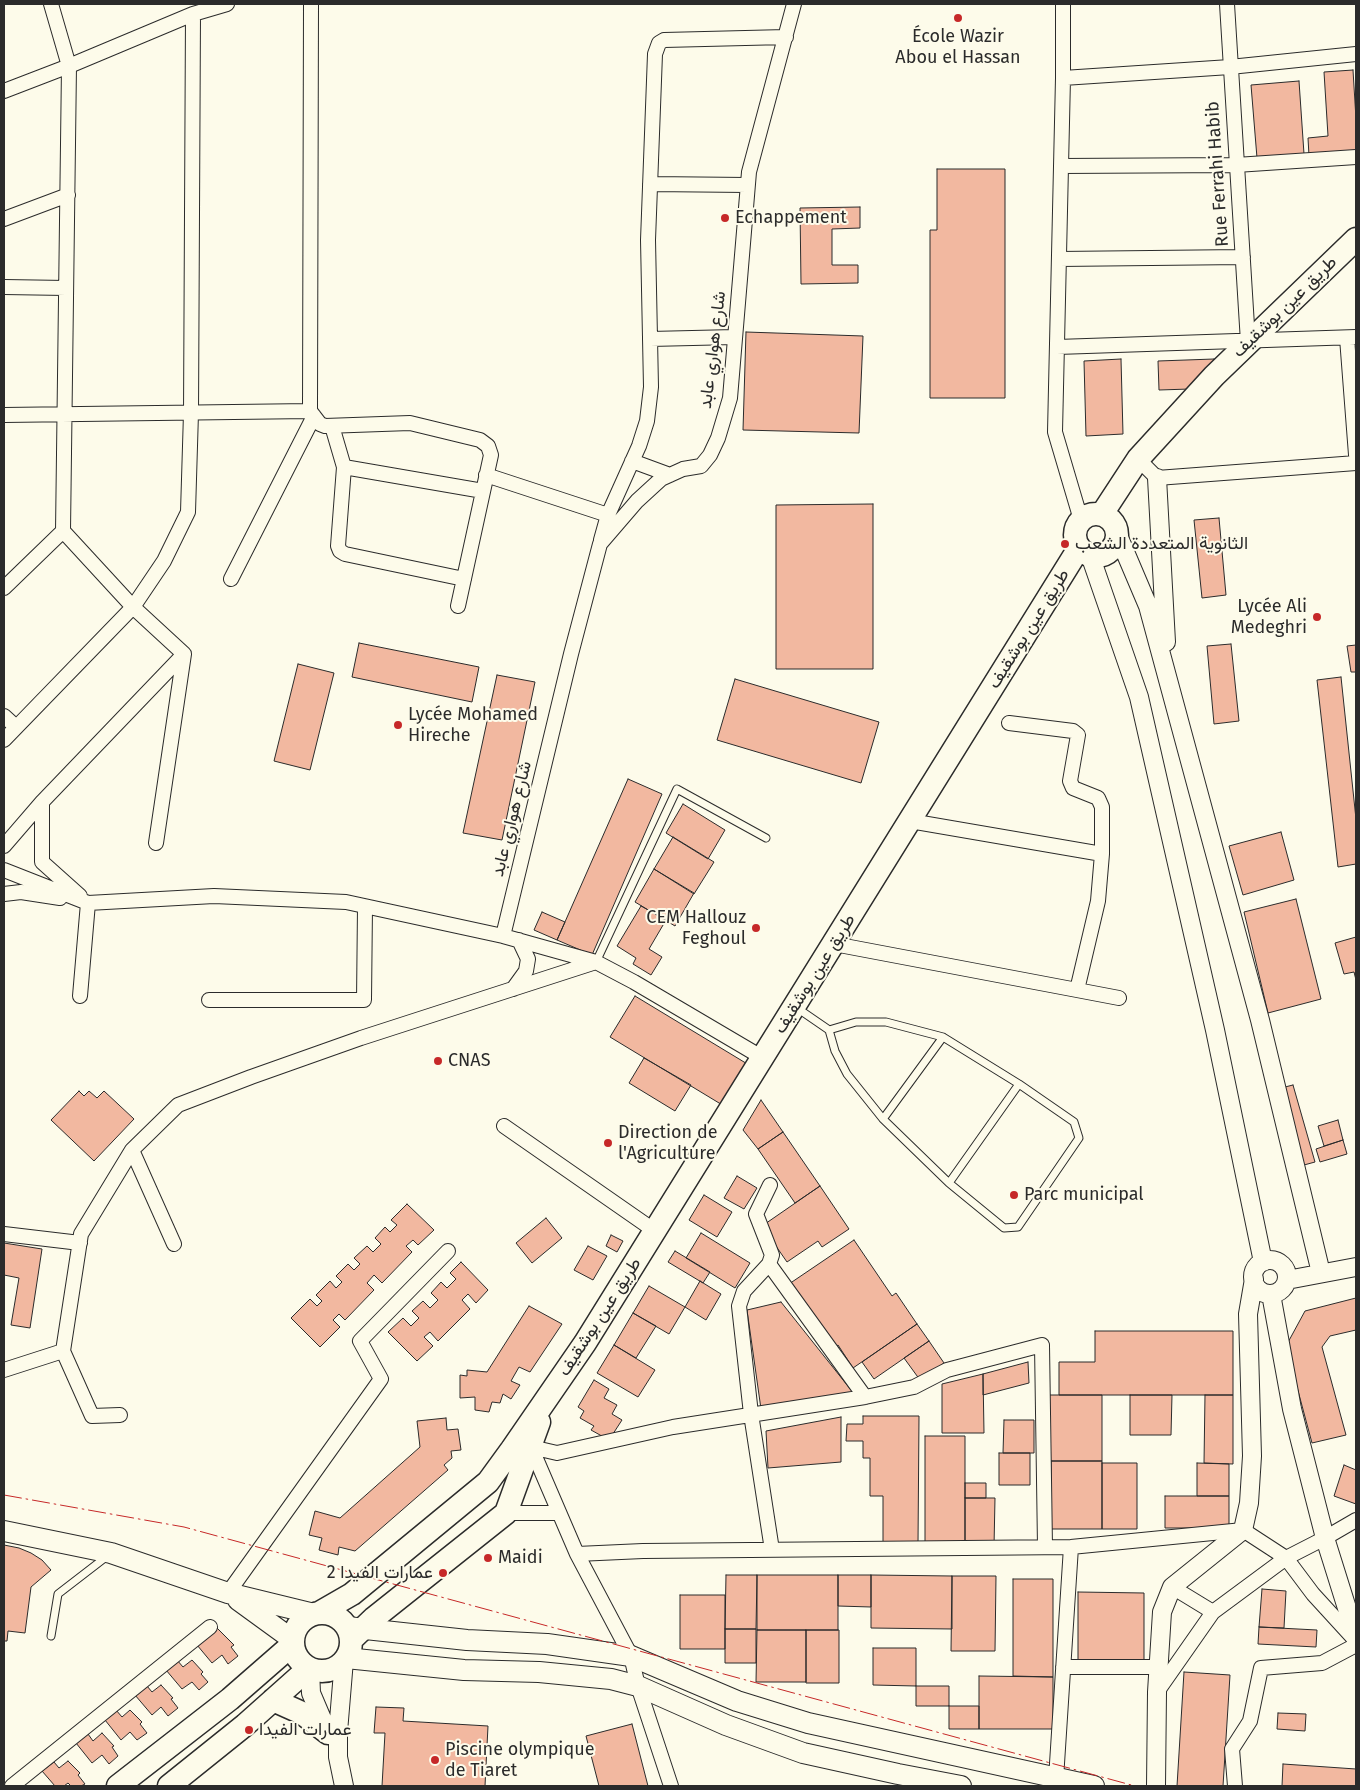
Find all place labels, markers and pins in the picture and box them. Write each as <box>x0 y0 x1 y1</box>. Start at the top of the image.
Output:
marker: École Wazir Abou el Hassan <box>952 12 964 24</box>
place label: École Wazir Abou el Hassan <box>895 26 1021 68</box>
place label: Echappement <box>735 207 847 229</box>
marker: Echappement <box>719 212 731 224</box>
place label: الثانوية المتعددة الشعب <box>1075 533 1248 555</box>
marker: الثانوية المتعددة الشعب <box>1059 538 1071 550</box>
place label: Lycée Ali Medeghri <box>1231 596 1307 638</box>
marker: Lycée Ali Medeghri <box>1311 611 1323 623</box>
place label: Lycée Mohamed Hireche <box>408 704 538 746</box>
marker: Lycée Mohamed Hireche <box>392 719 404 731</box>
place label: CEM Hallouz Feghoul <box>646 907 746 950</box>
marker: CEM Hallouz Feghoul <box>750 922 762 934</box>
place label: CNAS <box>448 1050 490 1072</box>
marker: CNAS <box>432 1055 444 1067</box>
place label: Direction de l'Agriculture <box>618 1122 717 1164</box>
marker: Direction de l'Agriculture <box>602 1137 614 1149</box>
place label: Parc municipal <box>1024 1184 1144 1206</box>
marker: Parc municipal <box>1008 1189 1020 1201</box>
place label: Maidi <box>498 1547 543 1569</box>
marker: Maidi <box>482 1552 494 1564</box>
place label: عمارات الفيدا 2 <box>327 1562 433 1584</box>
marker: عمارات الفيدا 2 <box>437 1567 449 1579</box>
place label: عمارات الفيدا <box>259 1719 352 1741</box>
marker: عمارات الفيدا <box>243 1724 255 1736</box>
place label: Piscine olympique de Tiaret <box>445 1739 594 1782</box>
marker: Piscine olympique de Tiaret <box>429 1754 441 1766</box>

